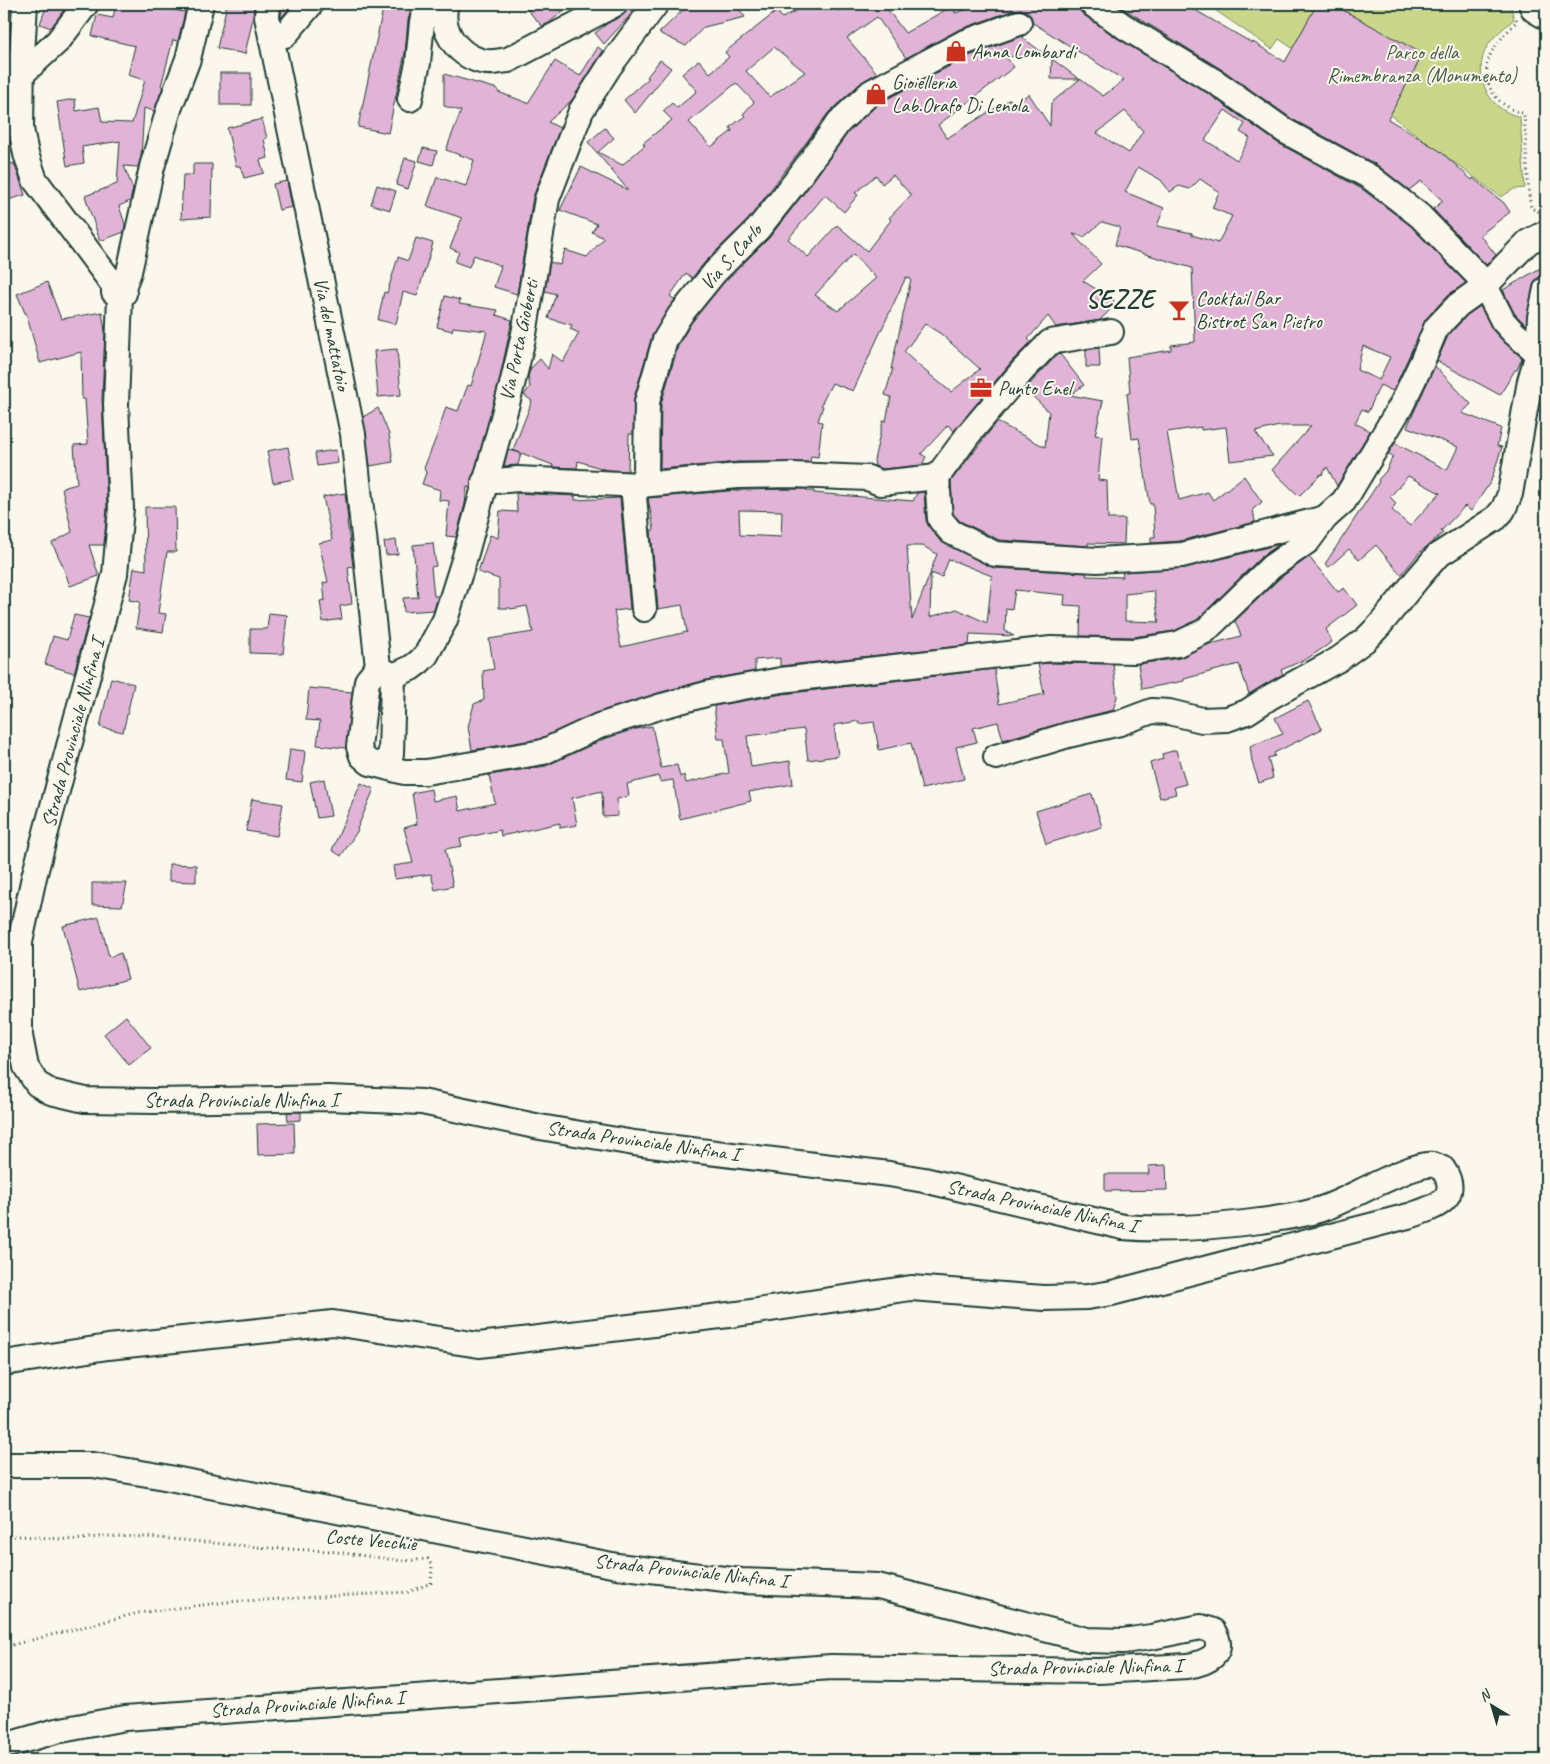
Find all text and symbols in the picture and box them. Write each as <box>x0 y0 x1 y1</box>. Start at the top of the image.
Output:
shop icon: Anna Lombardi <box>943 38 969 64</box>
place label: Anna Lombardi <box>972 39 1078 64</box>
park label: Parco della Rimembranza (Monumento) <box>1327 40 1518 88</box>
place label: Gioielleria Lab.Orafo Di Lenola <box>892 70 1030 118</box>
shop icon: Gioielleria Lab.Orafo Di Lenola <box>863 81 889 107</box>
street label: Via S. Carlo <box>695 217 769 295</box>
street label: Via del mattatoio <box>308 275 357 395</box>
street label: Via Porta Gioberti <box>494 275 545 403</box>
district label: SEZZE <box>1086 283 1157 315</box>
place label: Cocktail Bar Bistrot San Pietro <box>1196 286 1323 334</box>
bar icon: Cocktail Bar Bistrot San Pietro <box>1166 297 1192 323</box>
office icon: Punto Enel <box>968 375 994 401</box>
place label: Punto Enel <box>998 376 1075 401</box>
street label: Strada Provinciale Ninfina I <box>36 631 111 830</box>
street label: Strada Provinciale Ninfina I <box>144 1088 343 1113</box>
street label: Strada Provinciale Ninfina I <box>545 1115 746 1168</box>
street label: Strada Provinciale Ninfina I <box>945 1174 1144 1239</box>
street label: Coste Vecchie <box>325 1524 419 1557</box>
street label: Strada Provinciale Ninfina I <box>593 1548 794 1594</box>
street label: Strada Provinciale Ninfina I <box>988 1653 1187 1681</box>
north arrow <box>1468 1682 1518 1732</box>
street label: Strada Provinciale Ninfina I <box>209 1684 410 1723</box>
text: N <box>1476 1685 1495 1706</box>

